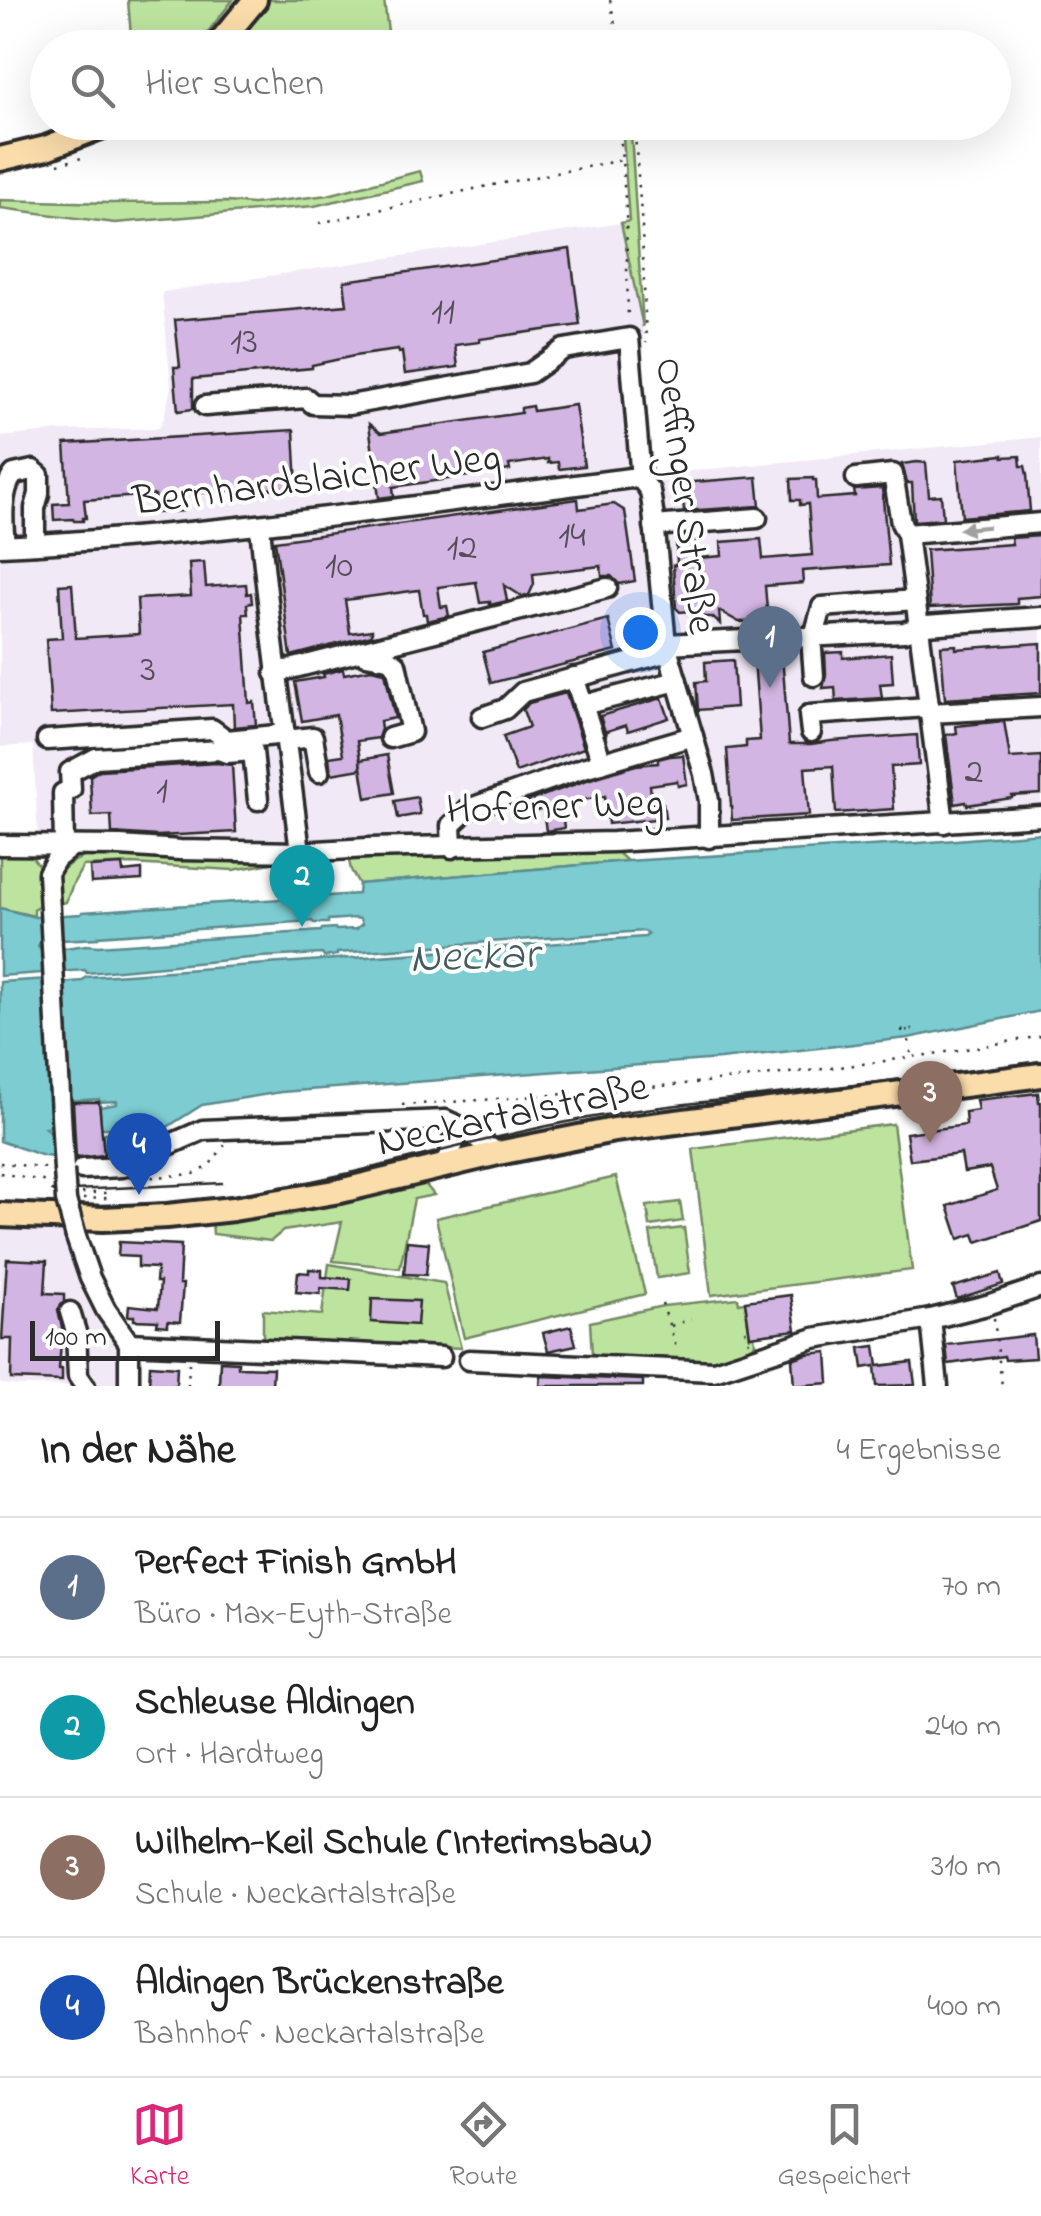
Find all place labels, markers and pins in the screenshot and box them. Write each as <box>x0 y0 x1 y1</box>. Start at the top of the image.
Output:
pin: 1 <box>738 606 802 688</box>
pin: 2 <box>270 844 334 927</box>
pin: 3 <box>898 1060 962 1143</box>
pin: 4 <box>106 1112 172 1195</box>

